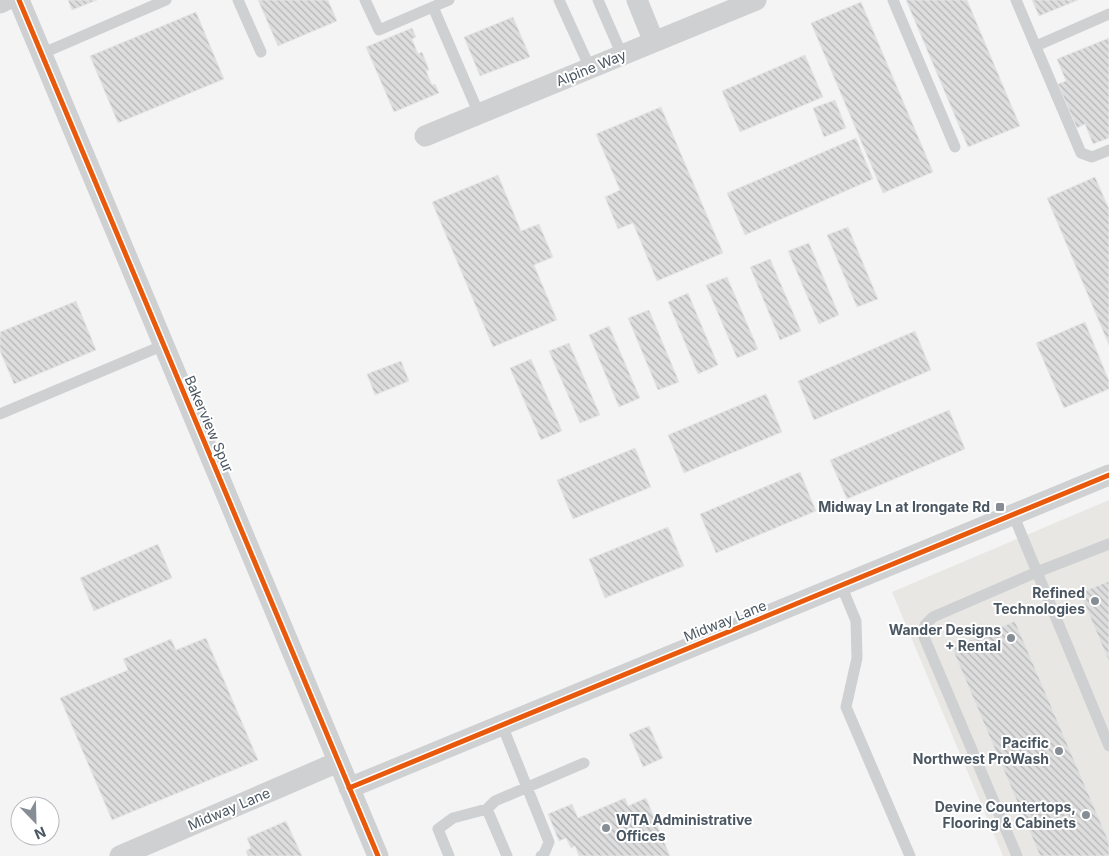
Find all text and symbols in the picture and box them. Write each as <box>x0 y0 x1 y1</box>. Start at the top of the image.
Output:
street label: Alpine Way <box>553 46 628 89</box>
street label: Bakerview Spur <box>181 373 238 475</box>
place label: Midway Ln at Irongate Rd <box>818 498 990 515</box>
marker: Midway Ln at Irongate Rd <box>994 501 1006 513</box>
place label: Refined Technologies <box>993 584 1085 617</box>
marker: Refined Technologies <box>1089 595 1101 607</box>
street label: Midway Lane <box>681 596 769 645</box>
place label: Wander Designs + Rental <box>889 621 1001 654</box>
marker: Wander Designs + Rental <box>1005 632 1017 644</box>
place label: Pacific Northwest ProWash <box>913 734 1049 767</box>
marker: Pacific Northwest ProWash <box>1053 745 1065 757</box>
street label: Midway Lane <box>185 784 273 834</box>
north arrow <box>10 796 60 846</box>
place label: Devine Countertops, Flooring & Cabinets <box>935 798 1076 831</box>
marker: Devine Countertops, Flooring & Cabinets <box>1080 809 1092 821</box>
place label: WTA Administrative Offices <box>616 811 752 844</box>
marker: WTA Administrative Offices <box>600 822 612 834</box>
text: N <box>32 824 49 843</box>

